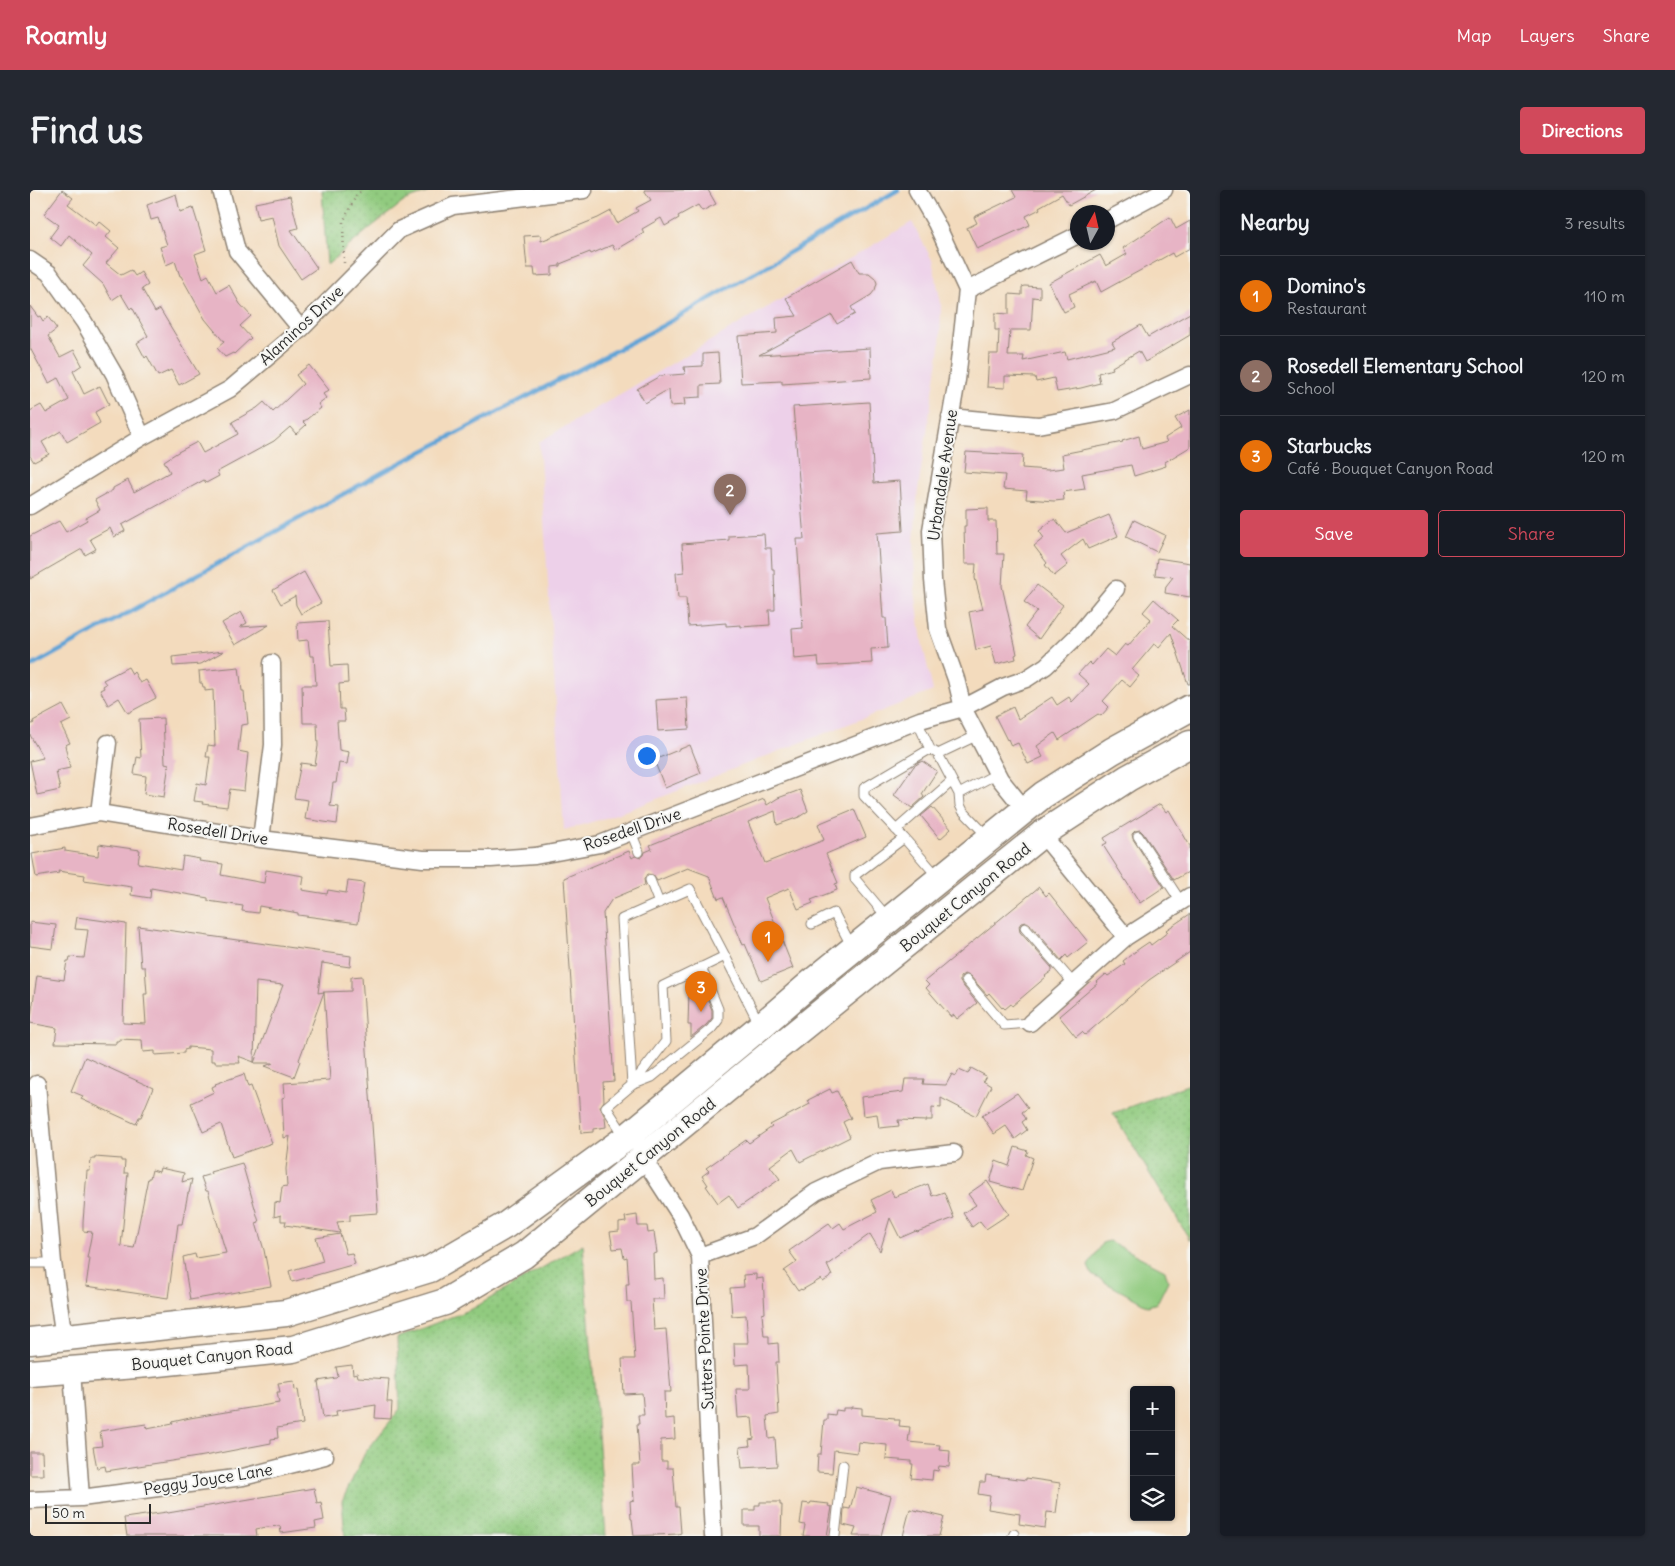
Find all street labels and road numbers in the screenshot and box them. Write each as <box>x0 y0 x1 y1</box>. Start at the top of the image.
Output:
street label: Alaminos Drive <box>255 281 347 369</box>
street label: Urbandale Avenue <box>923 408 961 542</box>
street label: Rosedell Drive <box>581 803 683 855</box>
street label: Rosedell Drive <box>166 813 270 849</box>
street label: Bouquet Canyon Road <box>896 838 1034 956</box>
street label: Bouquet Canyon Road <box>581 1093 719 1211</box>
street label: Sutters Pointe Drive <box>690 1268 718 1410</box>
street label: Bouquet Canyon Road <box>130 1338 294 1374</box>
street label: Peggy Joyce Lane <box>142 1459 274 1499</box>

